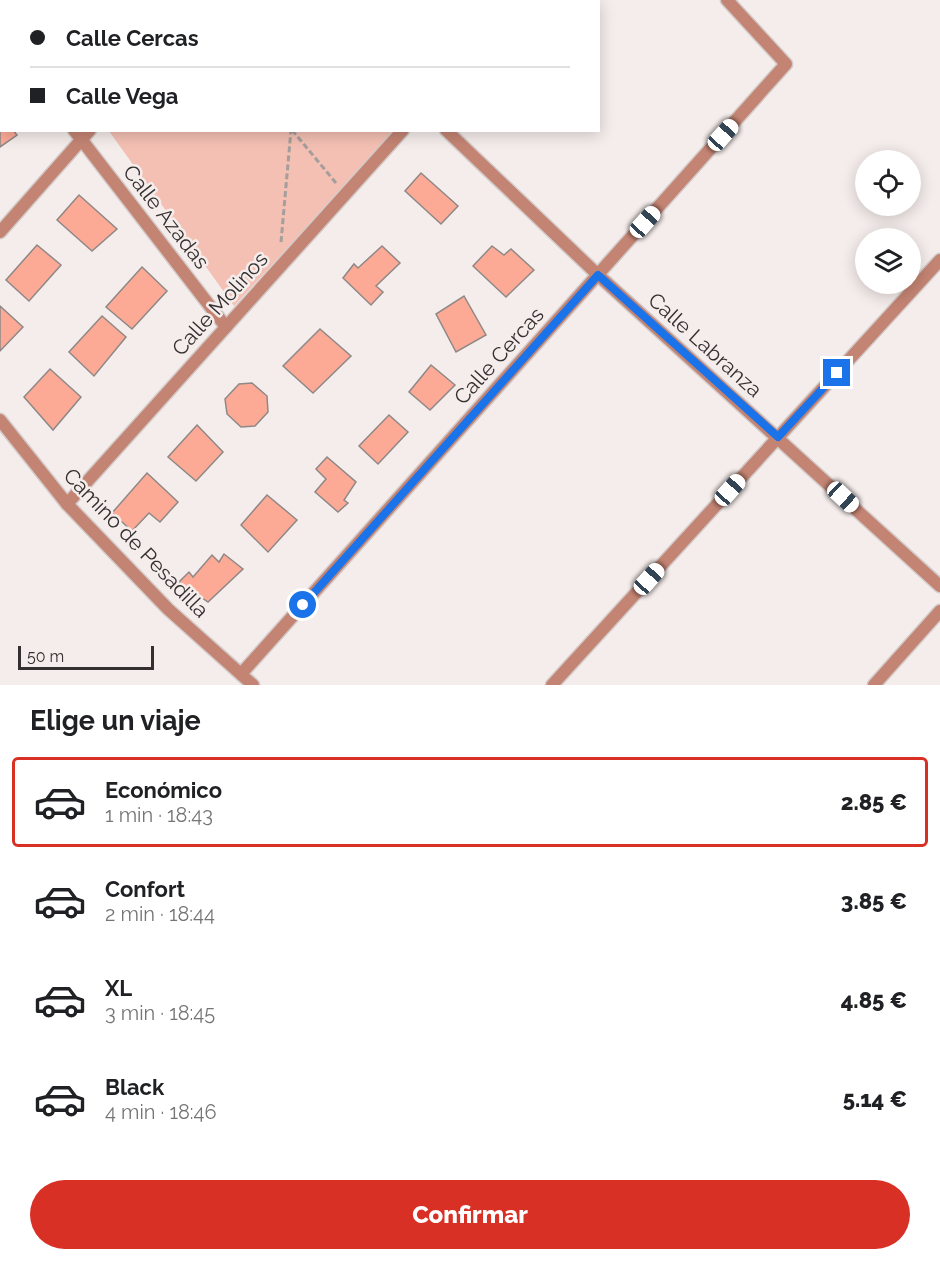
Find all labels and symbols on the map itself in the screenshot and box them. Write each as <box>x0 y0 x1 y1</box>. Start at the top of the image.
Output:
car <box>704 116 742 154</box>
street label: Calle Azadas <box>118 160 215 274</box>
car <box>626 203 664 241</box>
street label: Calle Molinos <box>167 247 273 361</box>
street label: Calle Labranza <box>643 287 767 402</box>
street label: Calle Cercas <box>449 302 549 409</box>
route end <box>823 359 850 386</box>
street label: Camino de Pesadilla <box>59 463 214 622</box>
car <box>711 471 749 509</box>
car <box>824 478 862 516</box>
car <box>630 560 668 598</box>
route start <box>289 591 316 618</box>
scale bar <box>18 643 154 670</box>

